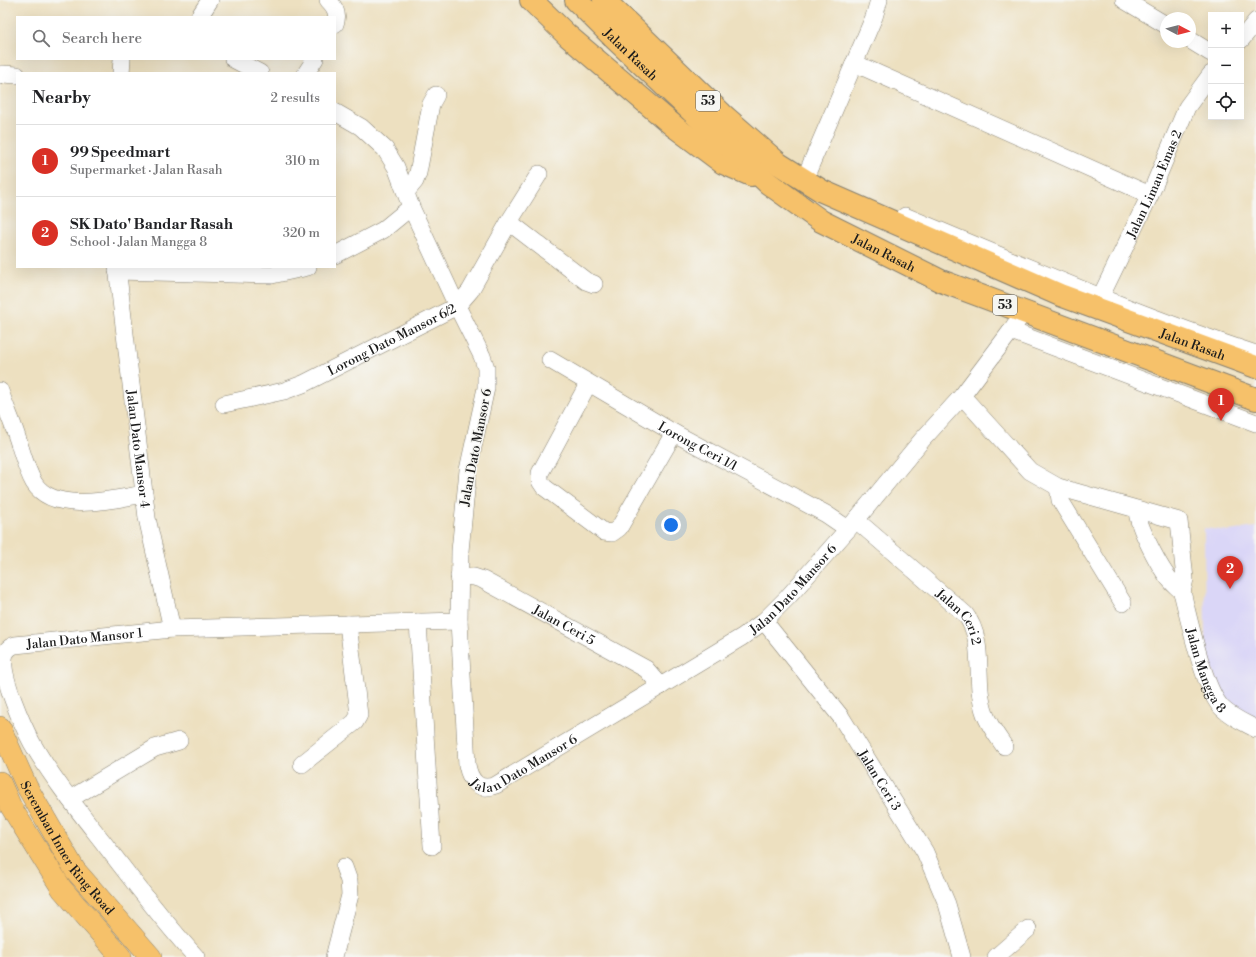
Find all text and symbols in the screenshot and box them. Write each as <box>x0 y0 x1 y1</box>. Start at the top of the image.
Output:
north arrow <box>1160 12 1196 48</box>
map controls <box>1208 12 1244 120</box>
button: + <box>1208 12 1244 48</box>
search box <box>16 16 336 60</box>
street label: Jalan Rasah <box>599 24 661 84</box>
icon: search <box>30 27 52 49</box>
text: Search here <box>62 29 142 48</box>
button: − <box>1208 48 1244 84</box>
button: locate <box>1208 84 1244 120</box>
text: Nearby <box>32 87 91 109</box>
text: 2 results <box>271 90 320 106</box>
road number: 53 <box>696 91 720 111</box>
street label: Jalan Limau Emas 2 <box>1123 128 1185 242</box>
text: 99 Speedmart <box>70 143 170 162</box>
text: 1 <box>42 153 48 169</box>
text: 310 m <box>285 153 320 169</box>
text: Supermarket · Jalan Rasah <box>70 162 222 178</box>
text: SK Dato' Bandar Rasah <box>70 215 233 234</box>
text: 2 <box>41 225 49 241</box>
text: 320 m <box>283 225 320 241</box>
street label: Jalan Rasah <box>848 230 918 276</box>
text: School · Jalan Mangga 8 <box>70 234 207 250</box>
road number: 53 <box>993 295 1017 315</box>
street label: Lorong Dato Mansor 6/2 <box>325 301 459 379</box>
street label: Jalan Rasah <box>1157 325 1228 364</box>
street label: Jalan Dato Mansor 6 <box>457 387 495 508</box>
street label: Jalan Dato Mansor 4 <box>123 388 153 509</box>
pin: 1 <box>1208 388 1234 421</box>
street label: Lorong Ceri 1/1 <box>655 418 740 475</box>
your location <box>661 515 681 535</box>
street label: Jalan Dato Mansor 6 <box>746 541 840 639</box>
pin: 2 <box>1217 556 1243 589</box>
street label: Jalan Ceri 2 <box>932 585 984 646</box>
street label: Jalan Ceri 5 <box>529 601 598 649</box>
street label: Jalan Dato Mansor 1 <box>25 625 144 653</box>
street label: Jalan Mangga 8 <box>1182 625 1229 717</box>
street label: Jalan Dato Mansor 6 <box>465 731 580 796</box>
street label: Jalan Ceri 3 <box>854 746 904 814</box>
street label: Seremban Inner Ring Road <box>16 779 118 919</box>

